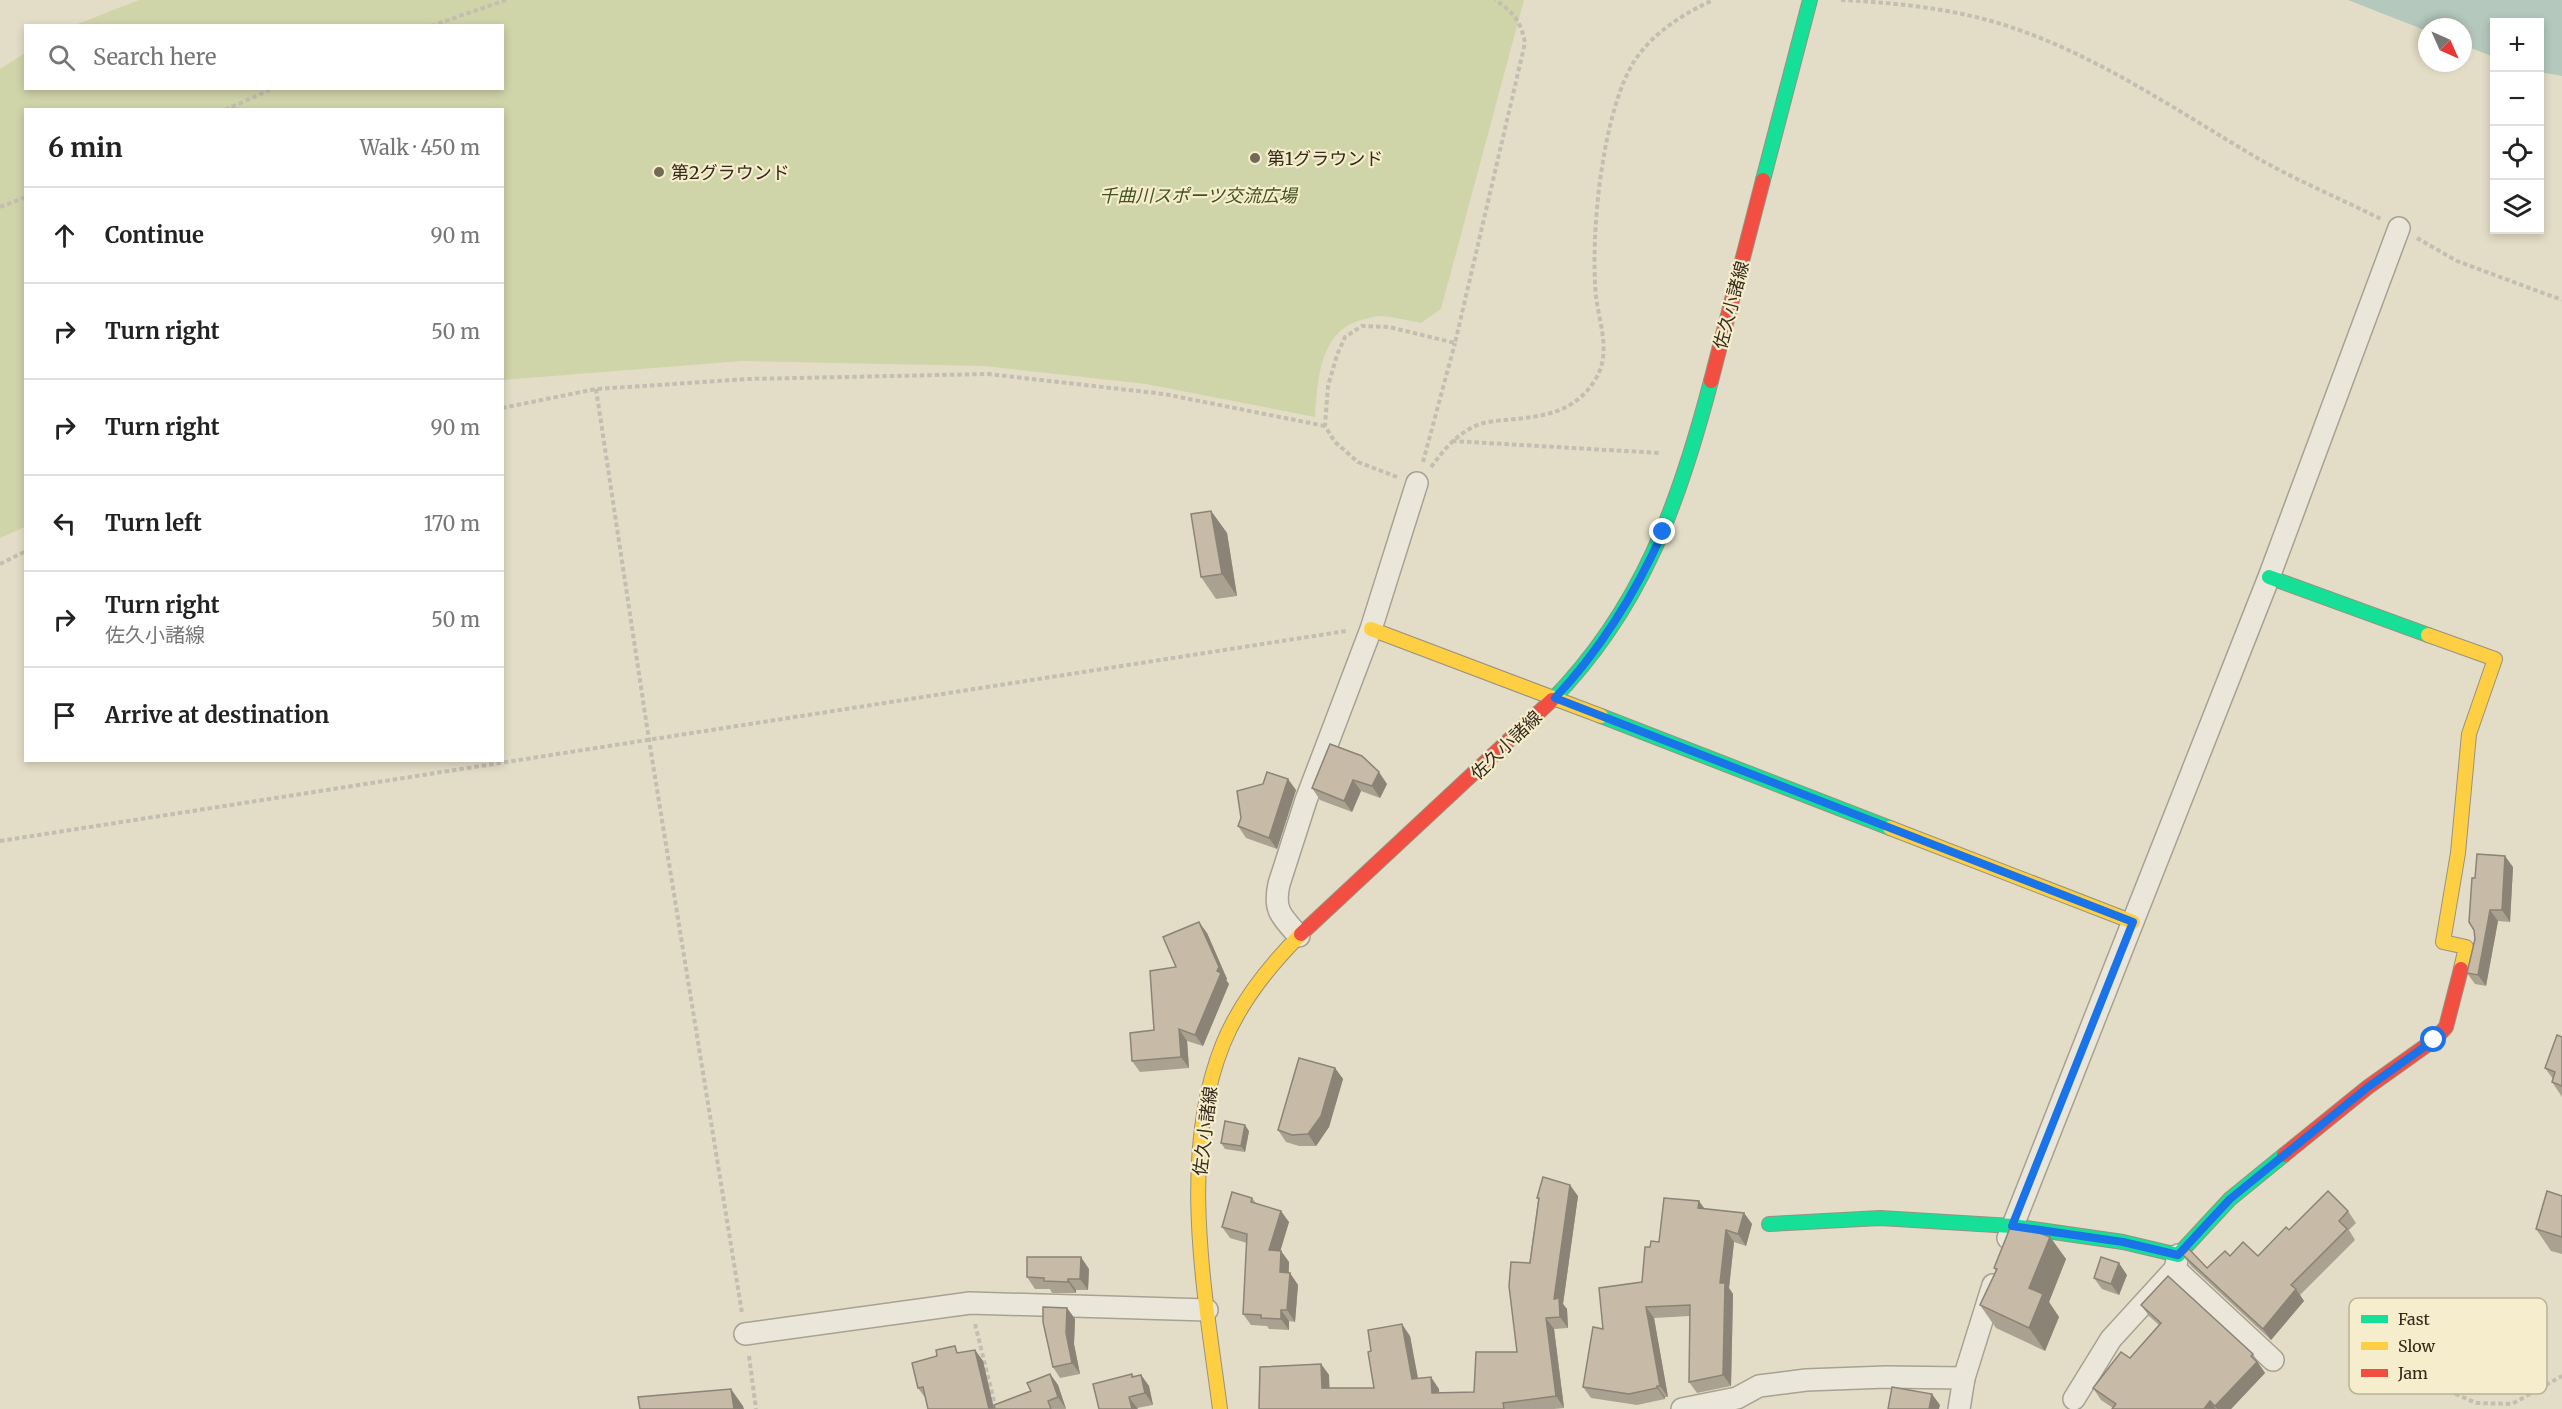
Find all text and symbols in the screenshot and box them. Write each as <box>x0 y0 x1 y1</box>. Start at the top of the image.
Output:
north arrow <box>2418 18 2472 72</box>
map controls <box>2490 18 2544 234</box>
button: + <box>2490 18 2544 72</box>
search box <box>24 24 504 90</box>
icon: search <box>45 41 78 74</box>
text: Search here <box>93 43 216 71</box>
button: − <box>2490 72 2544 126</box>
button: locate <box>2490 126 2544 180</box>
text: 6 min <box>48 131 123 164</box>
text: Walk · 450 m <box>360 135 480 160</box>
place label: 第1グラウンド <box>1267 147 1383 170</box>
marker: 第1グラウンド <box>1248 151 1262 165</box>
place label: 第2グラウンド <box>671 161 790 184</box>
marker: 第2グラウンド <box>652 165 666 179</box>
button: layers <box>2490 180 2544 234</box>
park label: 千曲川スポーツ交流広場 <box>1099 184 1299 207</box>
icon: ahead <box>48 219 81 252</box>
text: Continue <box>105 221 204 249</box>
text: 90 m <box>430 223 480 248</box>
street label: 佐久小諸線 <box>1708 259 1754 351</box>
icon: right <box>48 315 81 348</box>
text: Turn right <box>105 317 219 345</box>
text: 50 m <box>431 319 480 344</box>
icon: right <box>48 411 81 444</box>
text: Turn right <box>105 413 219 441</box>
text: 90 m <box>430 415 480 440</box>
icon: left <box>48 507 81 540</box>
text: Turn left <box>105 509 202 537</box>
text: 170 m <box>424 511 480 536</box>
route end <box>1649 518 1675 544</box>
text: Turn right <box>105 591 219 619</box>
icon: right <box>48 603 81 636</box>
text: 50 m <box>431 607 480 632</box>
text: 佐久小諸線 <box>105 622 205 647</box>
icon: arrive <box>48 699 81 732</box>
text: Arrive at destination <box>105 701 329 729</box>
street label: 佐久小諸線 <box>1466 705 1546 785</box>
route start <box>2420 1026 2446 1052</box>
street label: 佐久小諸線 <box>1188 1085 1222 1177</box>
legend <box>2349 1298 2547 1394</box>
text: Fast <box>2398 1309 2431 1329</box>
text: Slow <box>2398 1336 2436 1356</box>
text: Jam <box>2397 1363 2428 1383</box>

